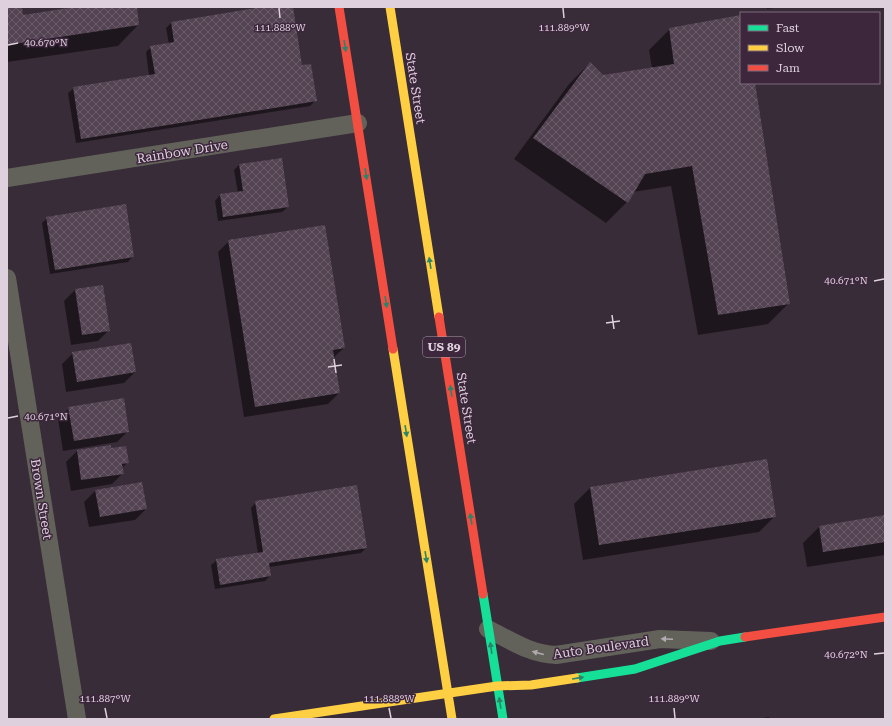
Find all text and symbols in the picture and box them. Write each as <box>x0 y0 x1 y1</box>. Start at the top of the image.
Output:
legend <box>740 12 880 84</box>
text: Fast <box>776 21 800 35</box>
text: 111.888°W <box>254 22 306 33</box>
text: 111.889°W <box>538 22 590 33</box>
text: 40.670°N <box>24 37 68 48</box>
one-way arrow <box>343 39 349 52</box>
text: Slow <box>776 41 804 55</box>
street label: State Street <box>402 51 429 125</box>
text: Jam <box>776 61 800 75</box>
street label: Rainbow Drive <box>135 137 229 166</box>
one-way arrow <box>363 168 369 180</box>
one-way arrow <box>427 257 433 269</box>
text: 40.671°N <box>824 275 868 286</box>
one-way arrow <box>383 296 389 308</box>
road number: US 89 <box>423 337 465 357</box>
street label: State Street <box>453 371 480 445</box>
one-way arrow <box>448 385 454 397</box>
text: 40.671°N <box>24 411 68 422</box>
one-way arrow <box>403 425 409 437</box>
street label: Brown Street <box>28 458 55 541</box>
one-way arrow <box>468 513 474 525</box>
one-way arrow <box>423 551 429 563</box>
street label: Auto Boulevard <box>552 633 651 662</box>
one-way arrow <box>660 636 673 642</box>
one-way arrow <box>488 642 494 654</box>
one-way arrow <box>532 649 545 655</box>
text: 40.672°N <box>824 649 868 660</box>
one-way arrow <box>572 675 584 681</box>
text: 111.887°W <box>79 693 131 704</box>
text: 111.888°W <box>363 693 415 704</box>
text: 111.889°W <box>648 693 700 704</box>
one-way arrow <box>497 697 503 709</box>

